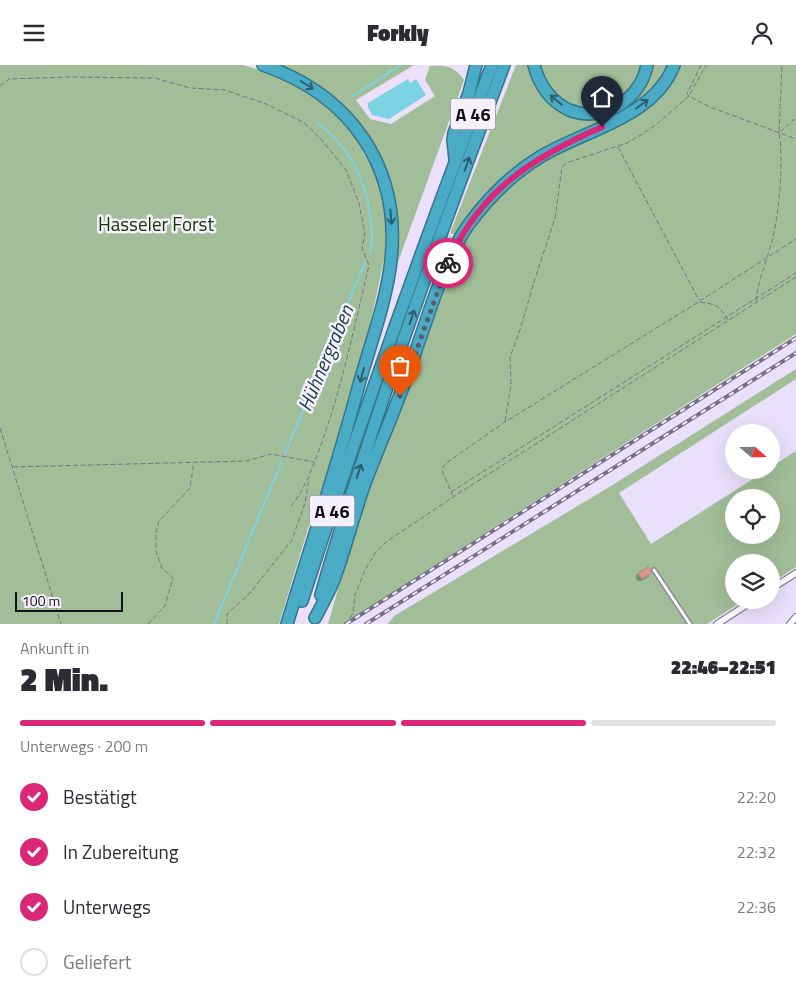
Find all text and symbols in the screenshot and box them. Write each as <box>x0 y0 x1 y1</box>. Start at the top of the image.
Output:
text: Forkly <box>367 16 429 50</box>
icon: menu <box>20 19 48 47</box>
icon: person <box>748 19 776 47</box>
pin <box>581 76 623 127</box>
one-way arrow <box>300 80 314 91</box>
icon: home <box>588 83 616 111</box>
one-way arrow <box>550 94 563 105</box>
road number: A 46 <box>450 99 496 129</box>
one-way arrow <box>635 99 648 110</box>
one-way arrow <box>463 157 472 172</box>
one-way arrow <box>386 208 396 224</box>
park label: Hasseler Forst <box>98 209 214 238</box>
courier <box>423 238 473 288</box>
icon: bike <box>434 249 462 277</box>
water label: Hühnergraben <box>289 299 362 416</box>
one-way arrow <box>408 310 417 325</box>
pin <box>379 345 421 396</box>
icon: bag <box>386 352 414 380</box>
one-way arrow <box>356 367 366 383</box>
north arrow <box>725 424 780 479</box>
map controls <box>725 424 780 609</box>
one-way arrow <box>355 463 365 479</box>
button: locate <box>725 489 780 544</box>
road number: A 46 <box>310 496 354 527</box>
button: layers <box>725 554 780 609</box>
scale bar <box>15 589 122 612</box>
text: 100 m <box>22 590 60 611</box>
text: Ankunft in <box>20 636 89 660</box>
text: 22:46–22:51 <box>671 652 776 681</box>
text: 2 Min. <box>20 655 108 703</box>
text: Unterwegs · 200 m <box>20 734 148 758</box>
text: Bestätigt <box>63 782 137 811</box>
icon: check <box>20 783 48 811</box>
text: 22:20 <box>737 785 776 809</box>
text: In Zubereitung <box>63 837 179 866</box>
icon: check <box>20 838 48 866</box>
text: 22:32 <box>737 840 776 864</box>
text: Unterwegs <box>63 892 151 921</box>
icon: check <box>20 893 48 921</box>
text: 22:36 <box>737 895 776 919</box>
text: Geliefert <box>63 947 131 976</box>

